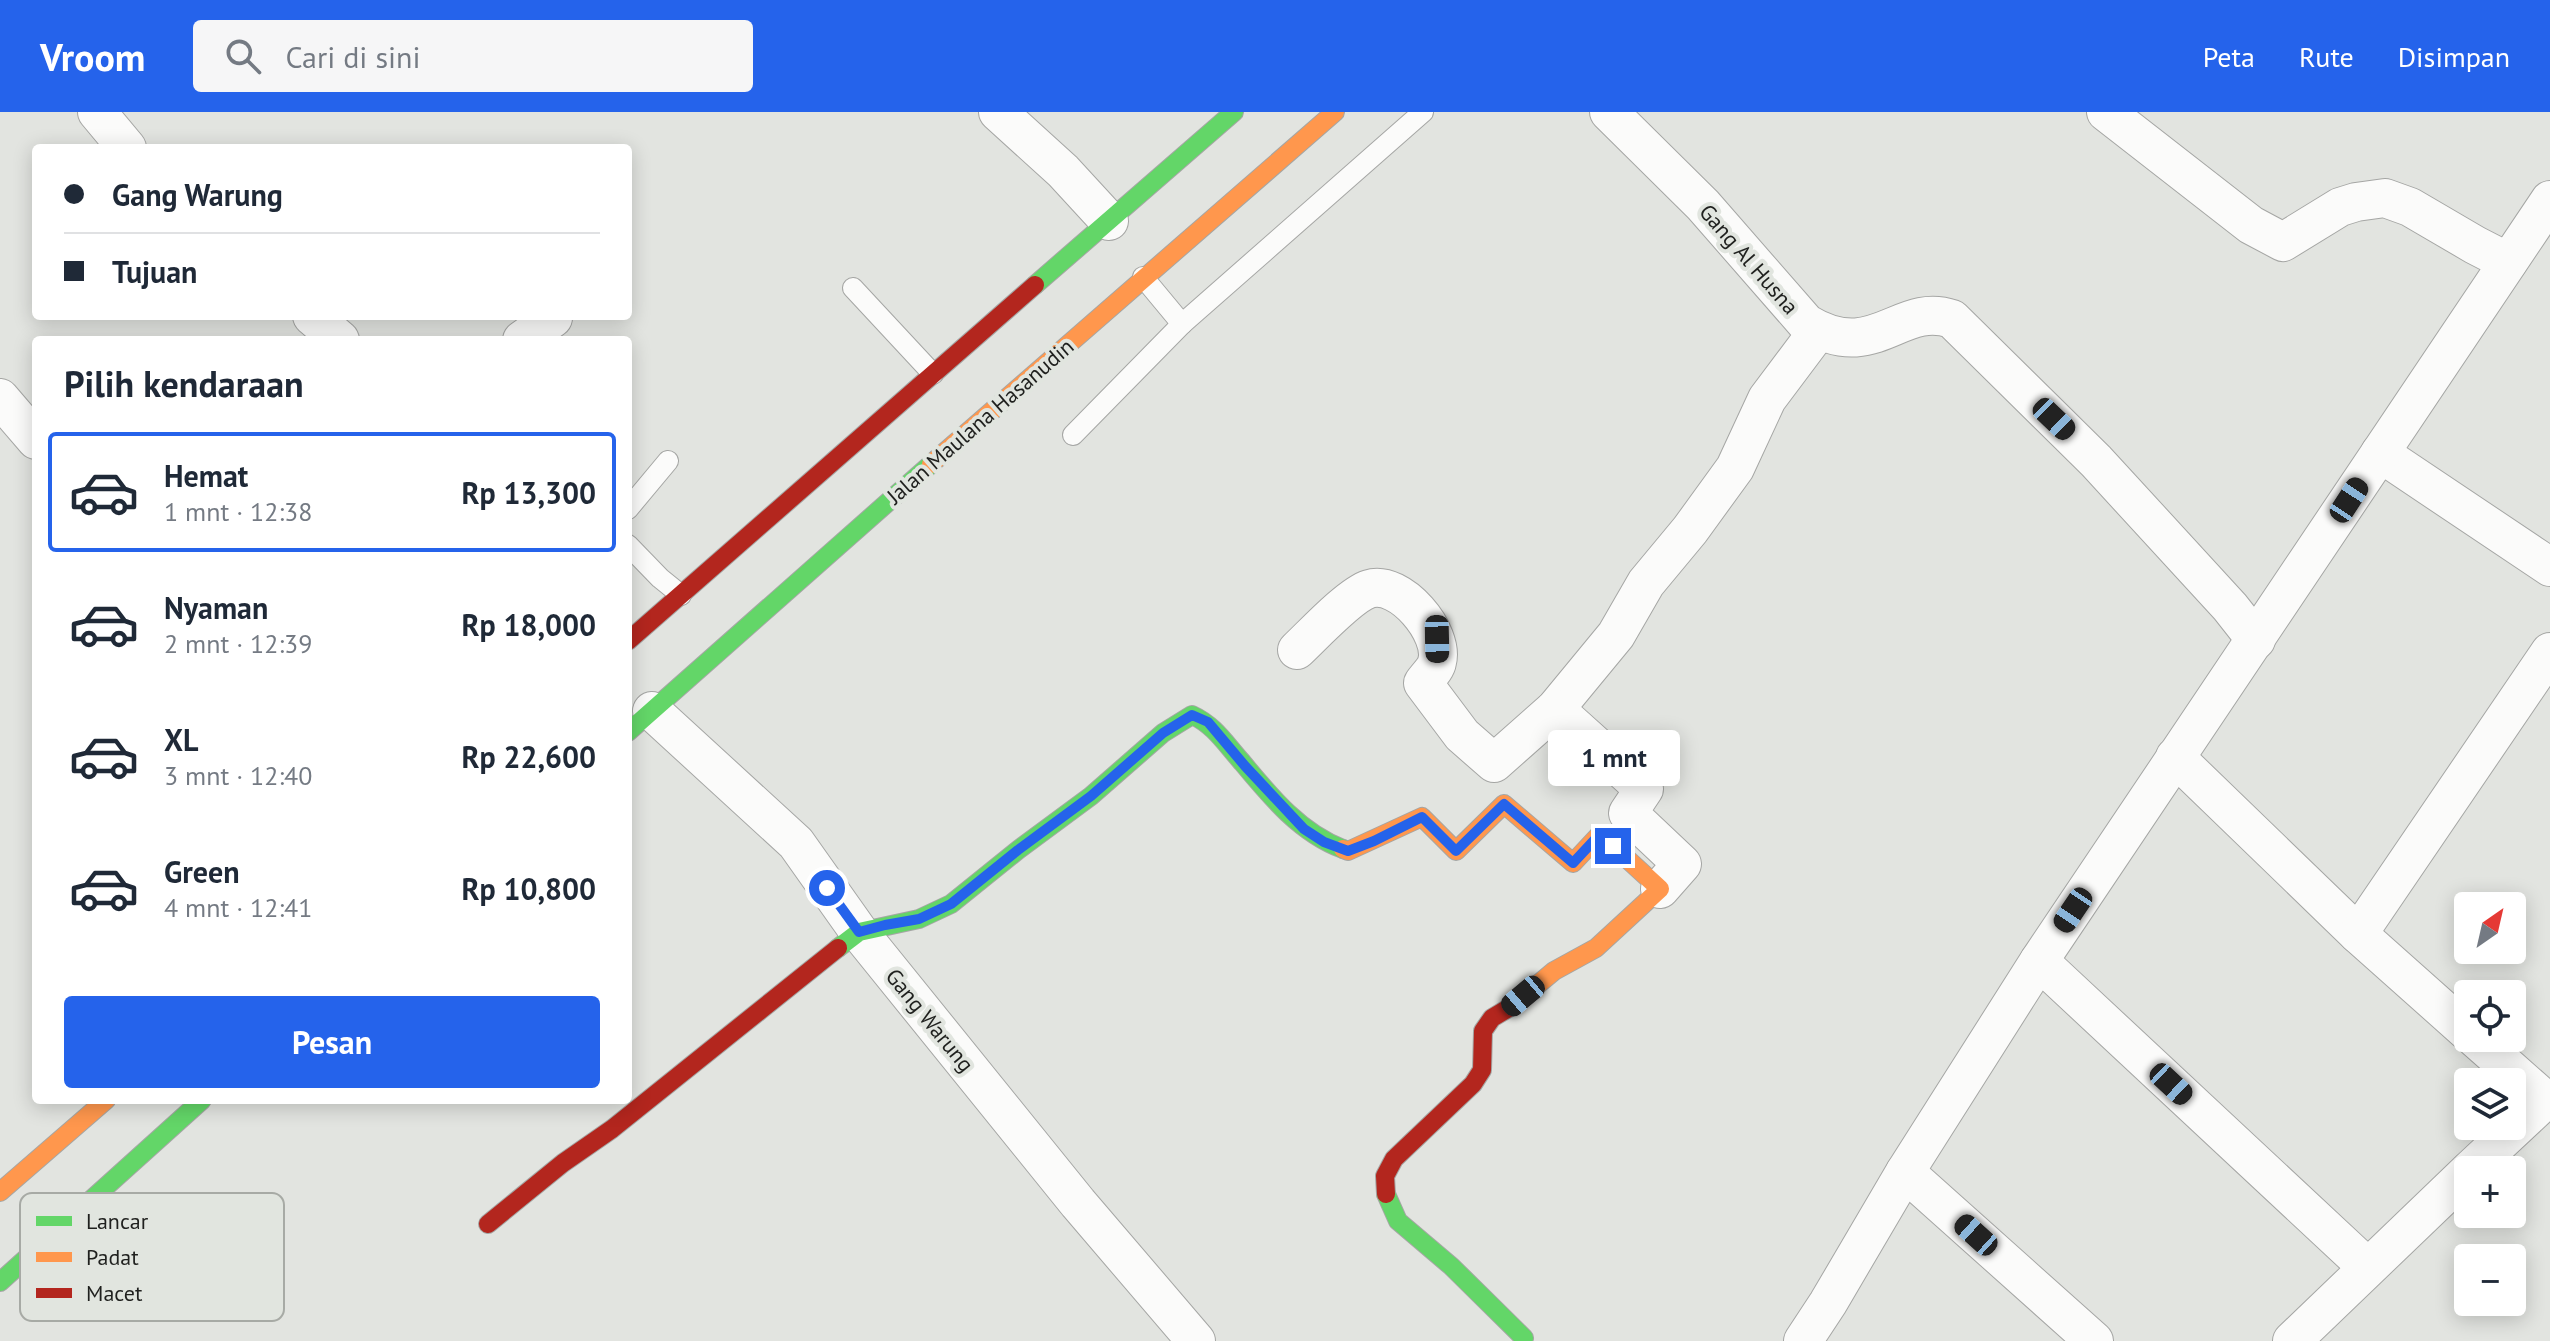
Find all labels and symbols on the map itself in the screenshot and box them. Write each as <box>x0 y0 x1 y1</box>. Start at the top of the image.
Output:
street label: Gang Al Husna <box>1693 198 1805 320</box>
street label: Jalan Maulana Hasanudin <box>880 332 1079 510</box>
car <box>2028 394 2080 444</box>
car <box>2326 473 2372 527</box>
car <box>1425 615 1449 663</box>
callout: 1 mnt <box>1547 730 1679 786</box>
route end <box>1595 828 1631 864</box>
route start <box>809 870 845 906</box>
car <box>2050 883 2096 937</box>
north arrow <box>2454 892 2526 964</box>
street label: Gang Warung <box>880 963 980 1077</box>
car <box>1497 971 1549 1021</box>
car <box>2145 1059 2197 1109</box>
legend <box>20 1193 284 1321</box>
text: Lancar <box>86 1207 149 1235</box>
car <box>1950 1210 2002 1260</box>
text: Padat <box>86 1243 139 1271</box>
text: Macet <box>86 1279 143 1307</box>

